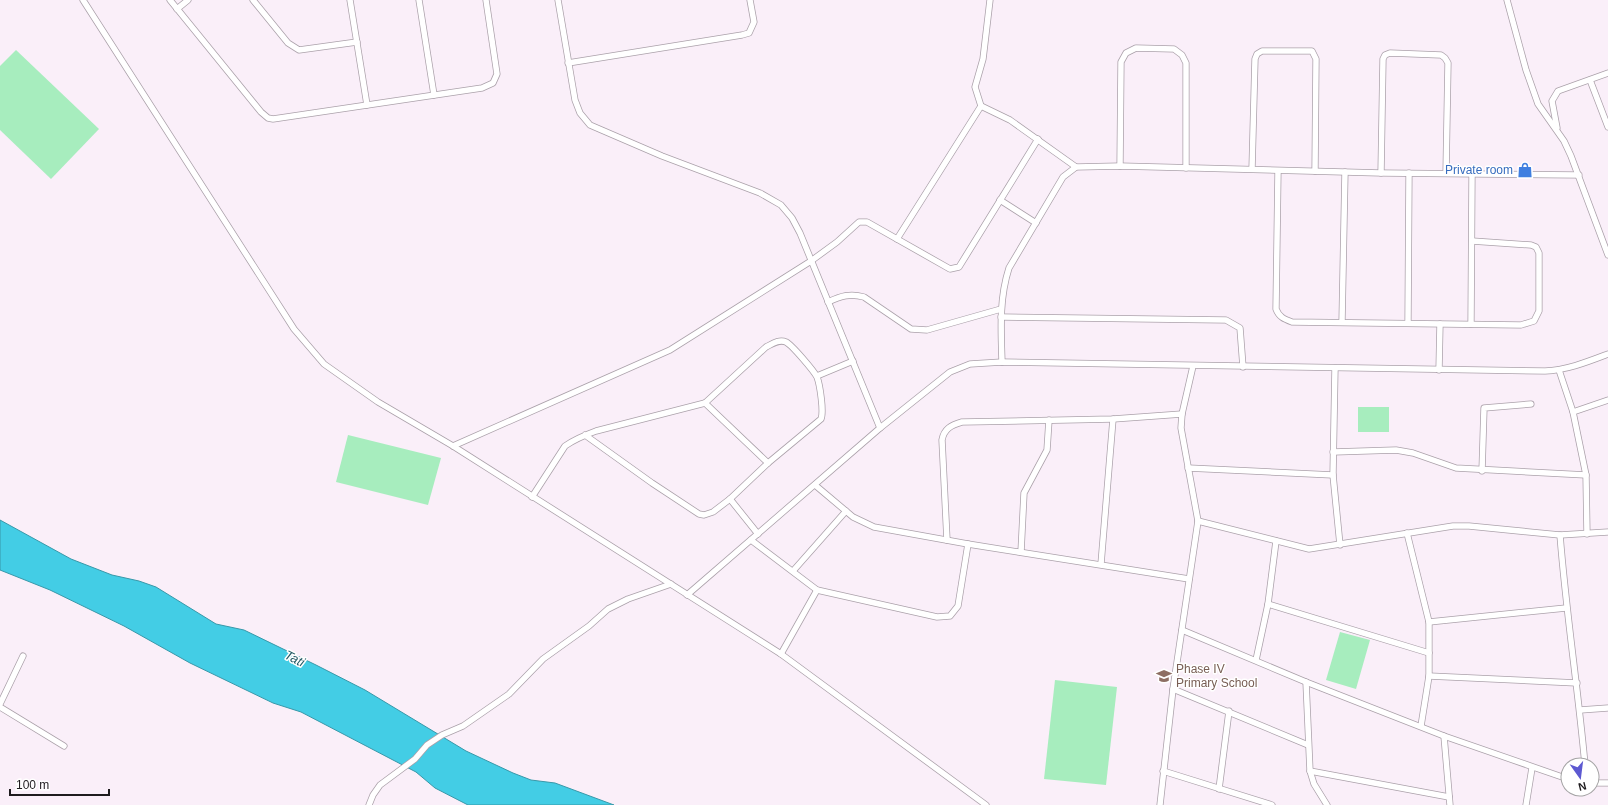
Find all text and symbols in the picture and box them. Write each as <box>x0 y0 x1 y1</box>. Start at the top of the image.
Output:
shop icon: Private room <box>1516 161 1534 179</box>
place label: Private room <box>1445 163 1513 177</box>
water label: Tati <box>282 647 308 670</box>
place label: Phase IV Primary School <box>1176 662 1257 690</box>
school or university icon: Phase IV Primary School <box>1155 667 1173 685</box>
north arrow <box>1560 757 1600 797</box>
scale bar <box>10 771 109 797</box>
text: 100 m <box>16 778 49 792</box>
text: N <box>1577 780 1588 793</box>

